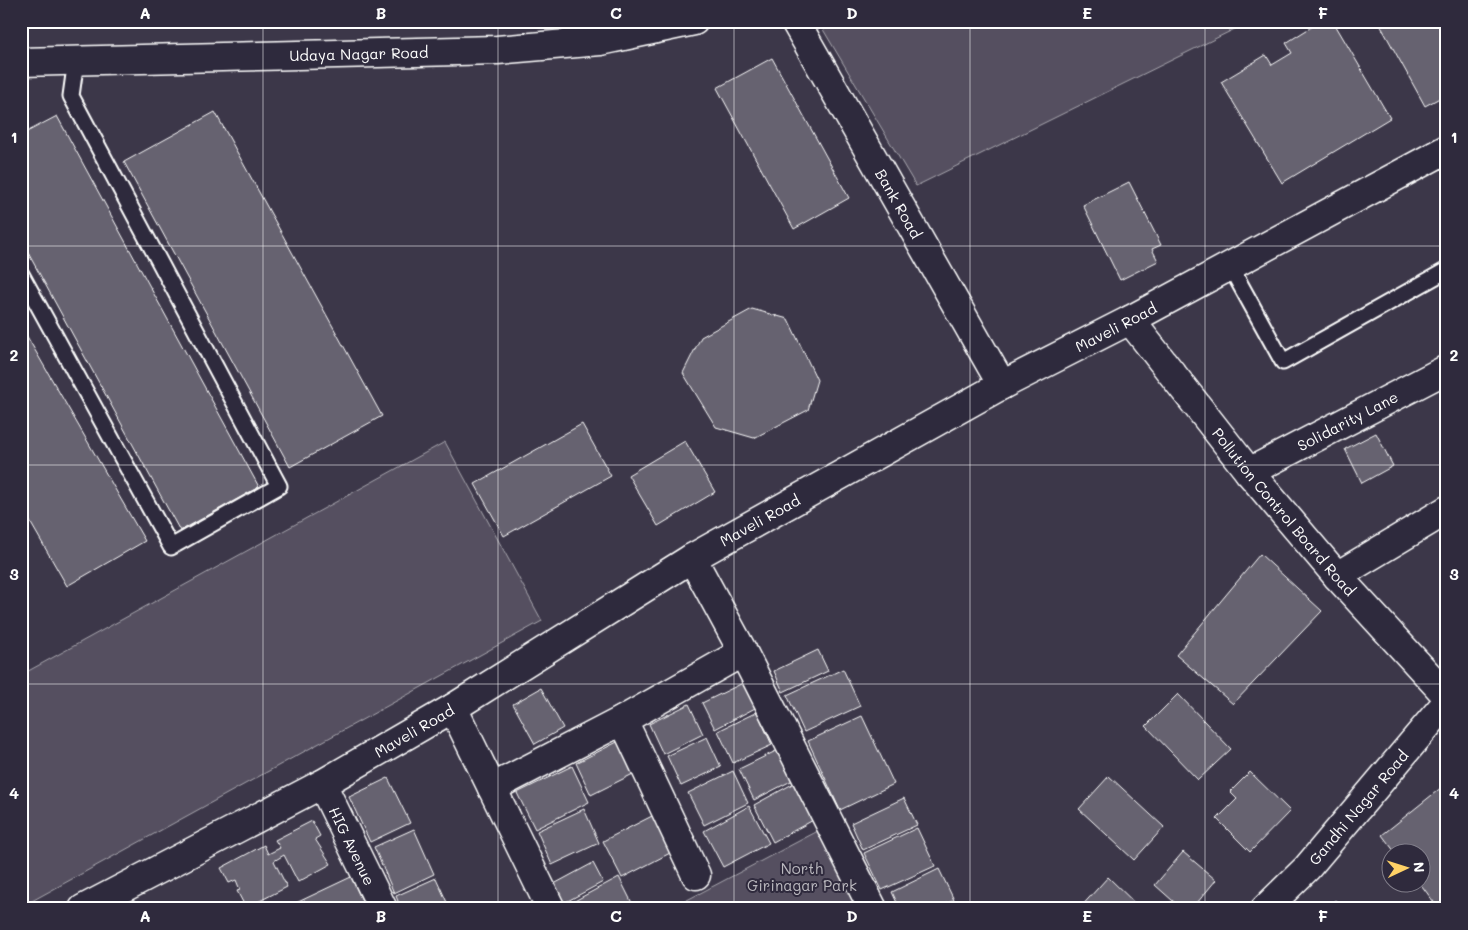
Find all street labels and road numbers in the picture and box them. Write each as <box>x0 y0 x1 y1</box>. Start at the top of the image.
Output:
street label: Udaya Nagar Road <box>289 42 429 65</box>
street label: Bank Road <box>871 165 927 242</box>
street label: Maveli Road <box>1072 298 1160 356</box>
street label: Solidarity Lane <box>1294 386 1401 455</box>
street label: Pollution Control Board Road <box>1208 423 1360 600</box>
street label: Maveli Road <box>716 490 804 551</box>
street label: Maveli Road <box>370 700 458 762</box>
street label: Gandhi Nagar Road <box>1304 746 1412 869</box>
street label: HIG Avenue <box>325 803 380 889</box>

